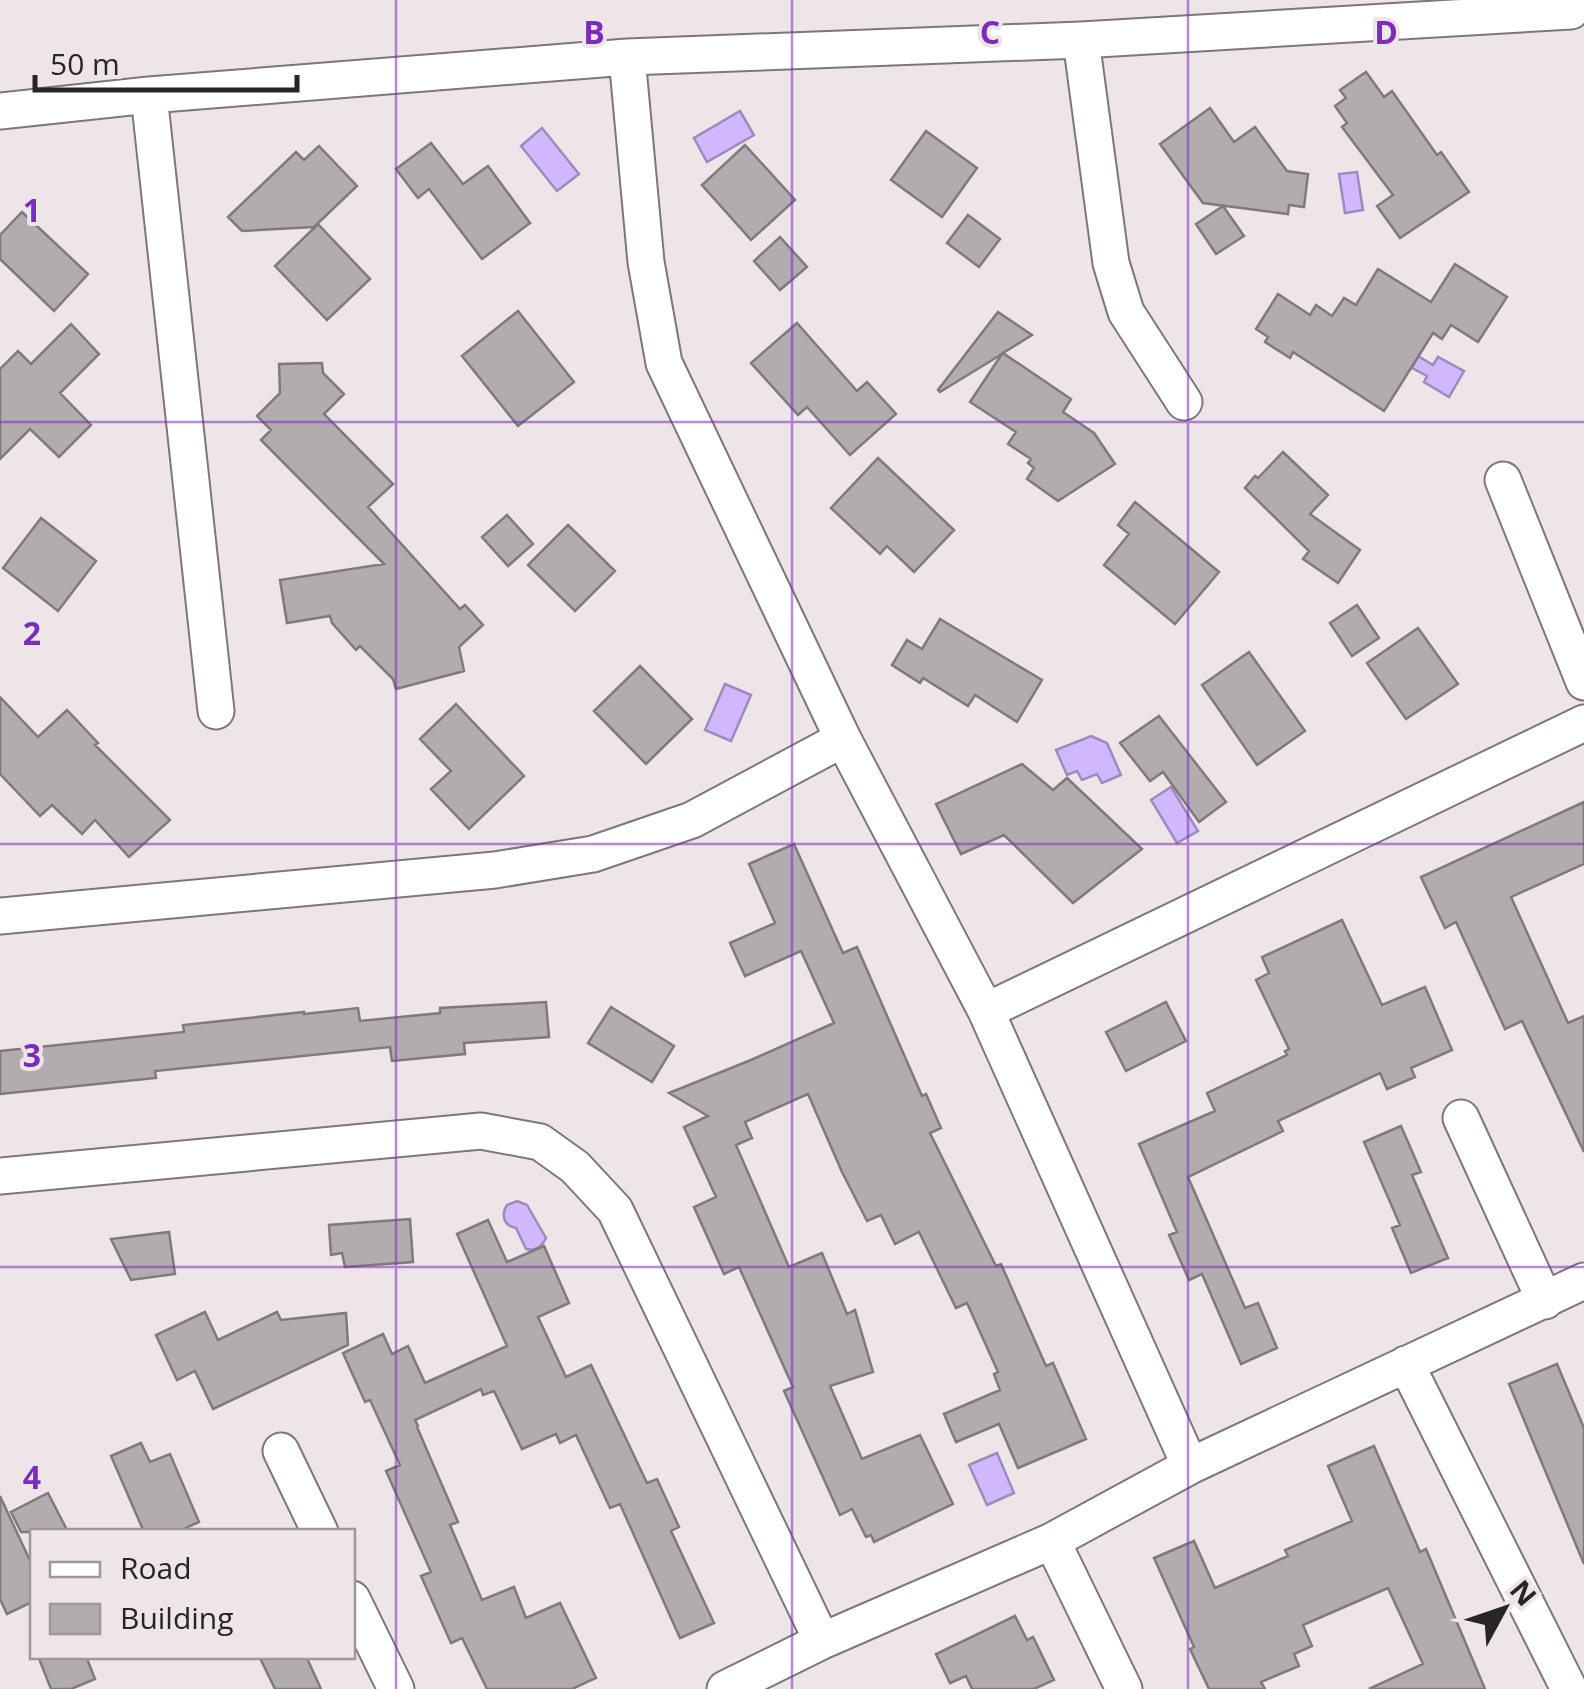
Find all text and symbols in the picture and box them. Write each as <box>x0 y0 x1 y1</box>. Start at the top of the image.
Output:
text: B <box>583 10 605 53</box>
text: C <box>980 10 1000 53</box>
text: D <box>1374 10 1398 53</box>
scale bar <box>35 30 298 92</box>
text: 50 m <box>50 43 120 84</box>
text: 1 <box>23 188 41 231</box>
text: 2 <box>23 611 41 654</box>
text: 3 <box>23 1033 41 1076</box>
text: 4 <box>23 1455 41 1498</box>
legend <box>30 1529 355 1659</box>
text: Road <box>120 1547 192 1588</box>
north arrow <box>1454 1559 1554 1659</box>
text: N <box>1502 1571 1546 1613</box>
text: Building <box>120 1597 234 1638</box>

